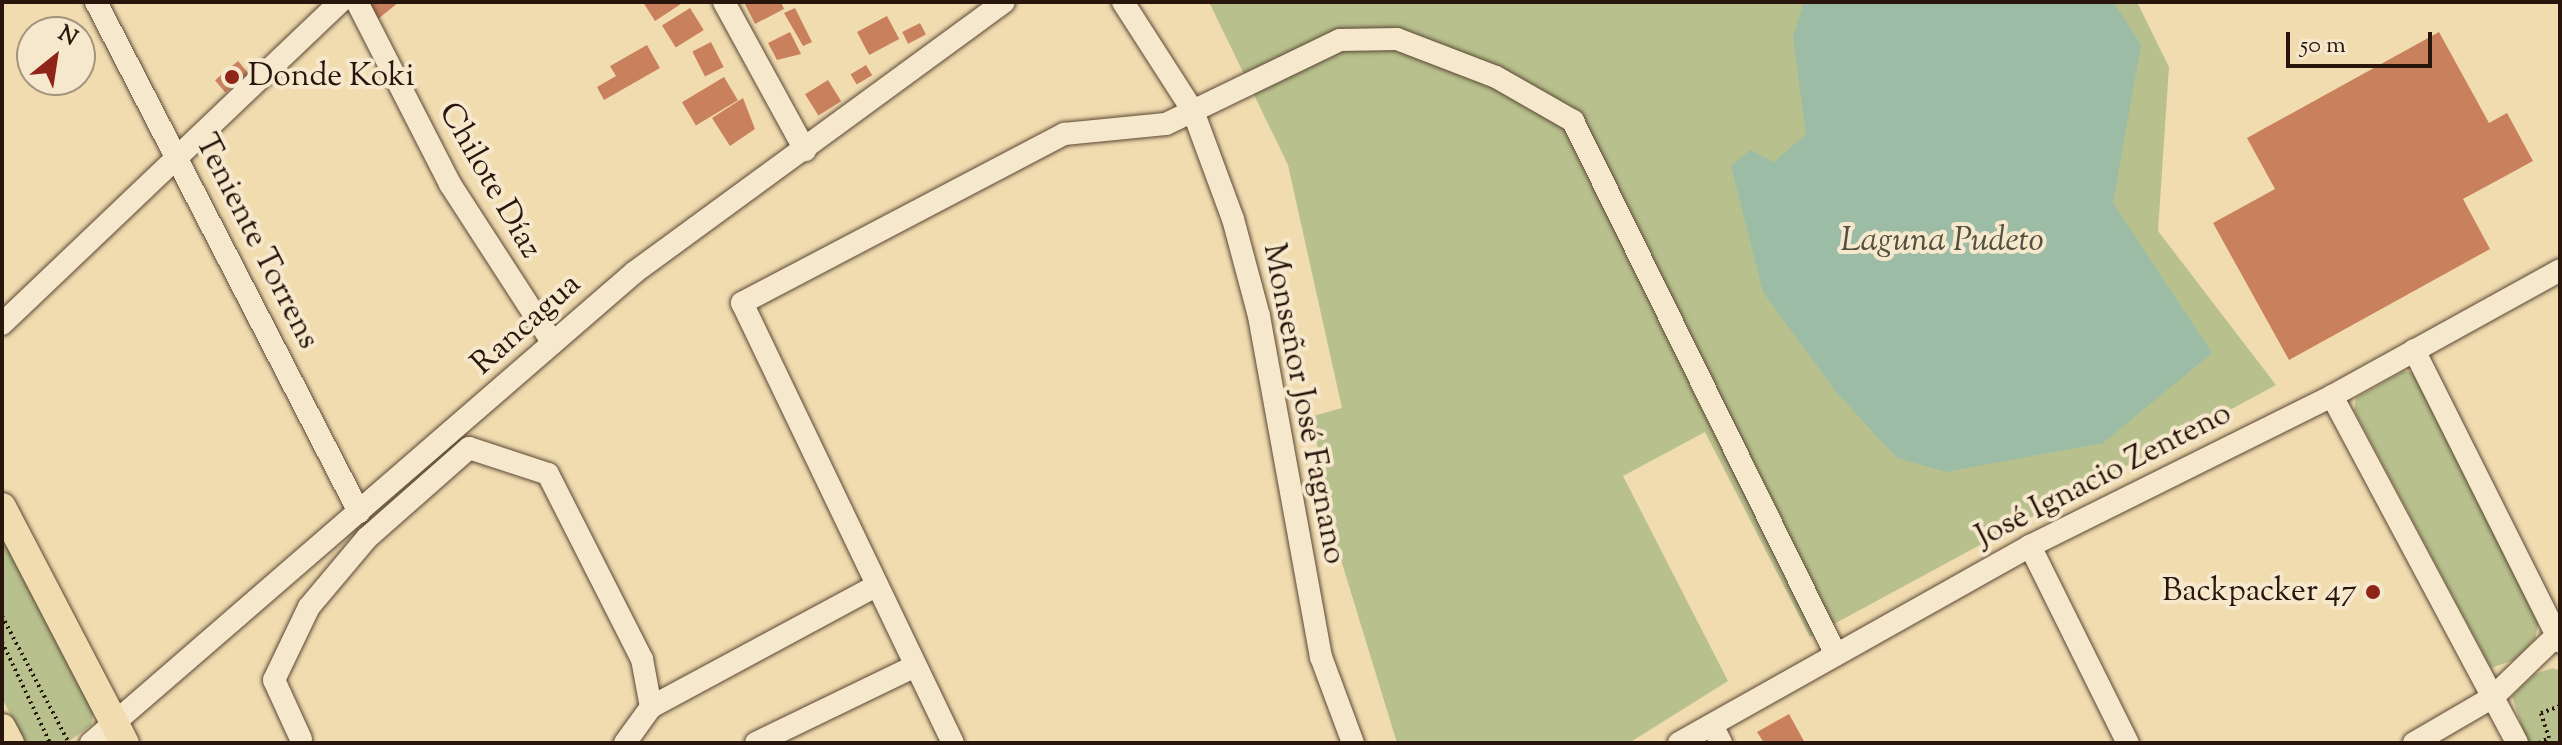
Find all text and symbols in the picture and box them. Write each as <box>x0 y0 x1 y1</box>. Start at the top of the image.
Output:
north arrow <box>16 16 96 96</box>
scale bar <box>2290 16 2436 66</box>
text: N <box>51 19 83 55</box>
text: 50 m <box>2300 29 2346 63</box>
place label: Donde Koki <box>248 58 415 96</box>
marker: Donde Koki <box>223 68 241 86</box>
street label: Chilote Díaz <box>429 96 549 266</box>
street label: Teniente Torrens <box>185 128 327 356</box>
water label: Laguna Pudeto <box>1840 222 2044 262</box>
street label: Monseñor José Fagnano <box>1253 240 1353 568</box>
street label: Rancagua <box>464 266 590 384</box>
street label: José Ignacio Zenteno <box>1970 395 2238 557</box>
place label: Backpacker 47 <box>2162 573 2357 611</box>
marker: Backpacker 47 <box>2364 583 2382 601</box>

